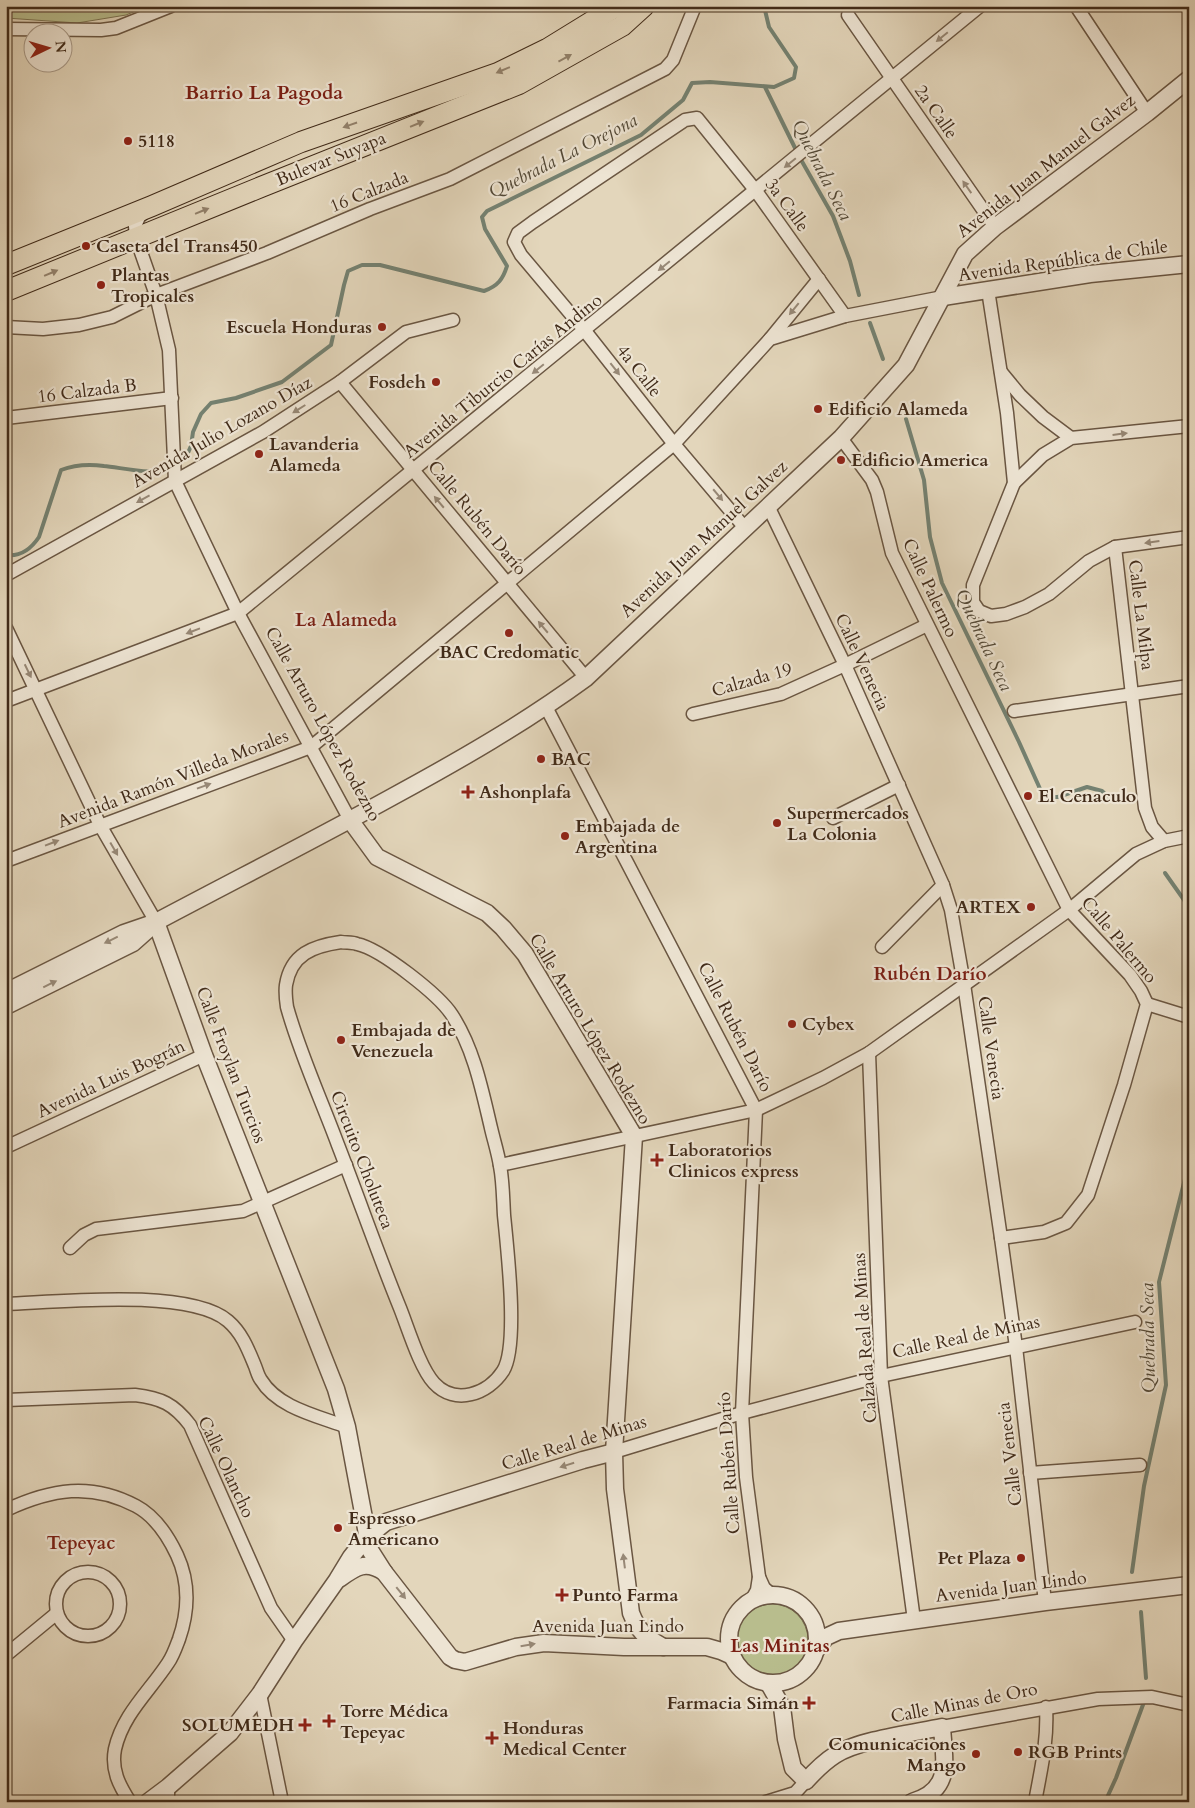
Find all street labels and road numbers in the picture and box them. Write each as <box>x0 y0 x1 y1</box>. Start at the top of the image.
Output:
street label: 2a Calle <box>908 80 964 144</box>
street label: Avenida Juan Manuel Galvez <box>951 88 1141 244</box>
street label: Bulevar Suyapa <box>272 125 390 192</box>
street label: 16 Calzada <box>326 165 412 219</box>
street label: 3a Calle <box>759 173 815 237</box>
street label: Avenida República de Chile <box>956 234 1170 288</box>
street label: Avenida Tiburcio Carías Andino <box>398 288 608 464</box>
street label: 4a Calle <box>610 339 668 403</box>
street label: Avenida Julio Lozano Díaz <box>127 370 317 494</box>
street label: 16 Calzada B <box>36 373 138 409</box>
street label: Calle Rubén Darío <box>422 455 533 581</box>
street label: Avenida Juan Manuel Galvez <box>615 455 793 623</box>
street label: Calle Palermo <box>896 534 964 642</box>
street label: Calle La Milpa <box>1122 558 1160 672</box>
street label: Calle Venecia <box>829 609 896 715</box>
street label: Calle Arturo López Rodezno <box>259 622 387 826</box>
street label: Calzada 19 <box>709 657 795 703</box>
street label: Avenida Ramón Villeda Morales <box>54 723 292 835</box>
street label: Calle Palermo <box>1075 891 1163 989</box>
street label: Calle Arturo López Rodezno <box>523 929 657 1130</box>
street label: Calle Rubén Darío <box>691 958 779 1096</box>
street label: Calle Froylan Turcios <box>190 983 272 1147</box>
street label: Calle Venecia <box>971 994 1011 1102</box>
street label: Avenida Luis Bográn <box>33 1033 190 1124</box>
street label: Circuito Choluteca <box>324 1087 400 1233</box>
street label: Calzada Real de Minas <box>847 1252 883 1424</box>
street label: Calle Real de Minas <box>890 1309 1042 1365</box>
street label: Calle Rubén Darío <box>712 1391 746 1535</box>
street label: Calle Venecia <box>991 1400 1029 1507</box>
street label: Calle Real de Minas <box>499 1409 649 1477</box>
street label: Calle Olancho <box>191 1412 261 1522</box>
street label: Avenida Juan Lindo <box>934 1565 1088 1609</box>
street label: Avenida Juan Lindo <box>532 1614 684 1639</box>
street label: Calle Minas de Oro <box>888 1676 1040 1729</box>

